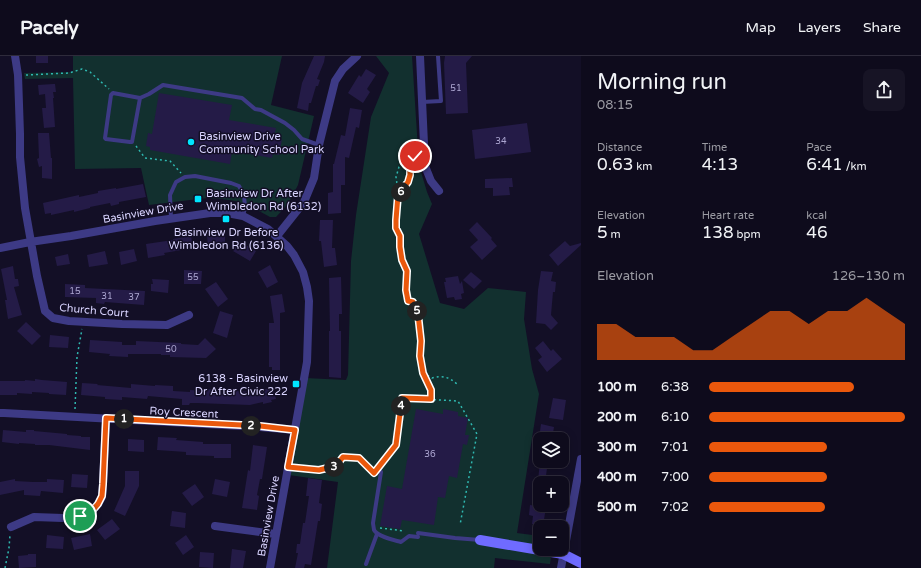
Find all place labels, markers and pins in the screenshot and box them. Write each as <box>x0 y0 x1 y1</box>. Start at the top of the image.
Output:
place label: Basinview Drive Community School Park <box>199 130 324 156</box>
marker: Basinview Drive Community School Park <box>186 137 196 147</box>
pin <box>398 139 432 173</box>
pin: 6 <box>391 182 411 202</box>
place label: Basinview Dr After Wimbledon Rd (6132) <box>206 187 321 213</box>
marker: Basinview Dr After Wimbledon Rd (6132) <box>193 194 203 204</box>
marker: Basinview Dr Before Wimbledon Rd (6136) <box>221 214 231 224</box>
place label: Basinview Dr Before Wimbledon Rd (6136) <box>168 226 284 252</box>
pin: 5 <box>407 301 427 321</box>
place label: 6138 - Basinview Dr After Civic 222 <box>195 372 288 398</box>
marker: 6138 - Basinview Dr After Civic 222 <box>291 379 301 389</box>
pin: 4 <box>391 396 411 416</box>
pin: 1 <box>114 409 134 429</box>
pin: 2 <box>241 416 261 436</box>
pin: 3 <box>324 457 344 477</box>
pin <box>63 499 97 533</box>

